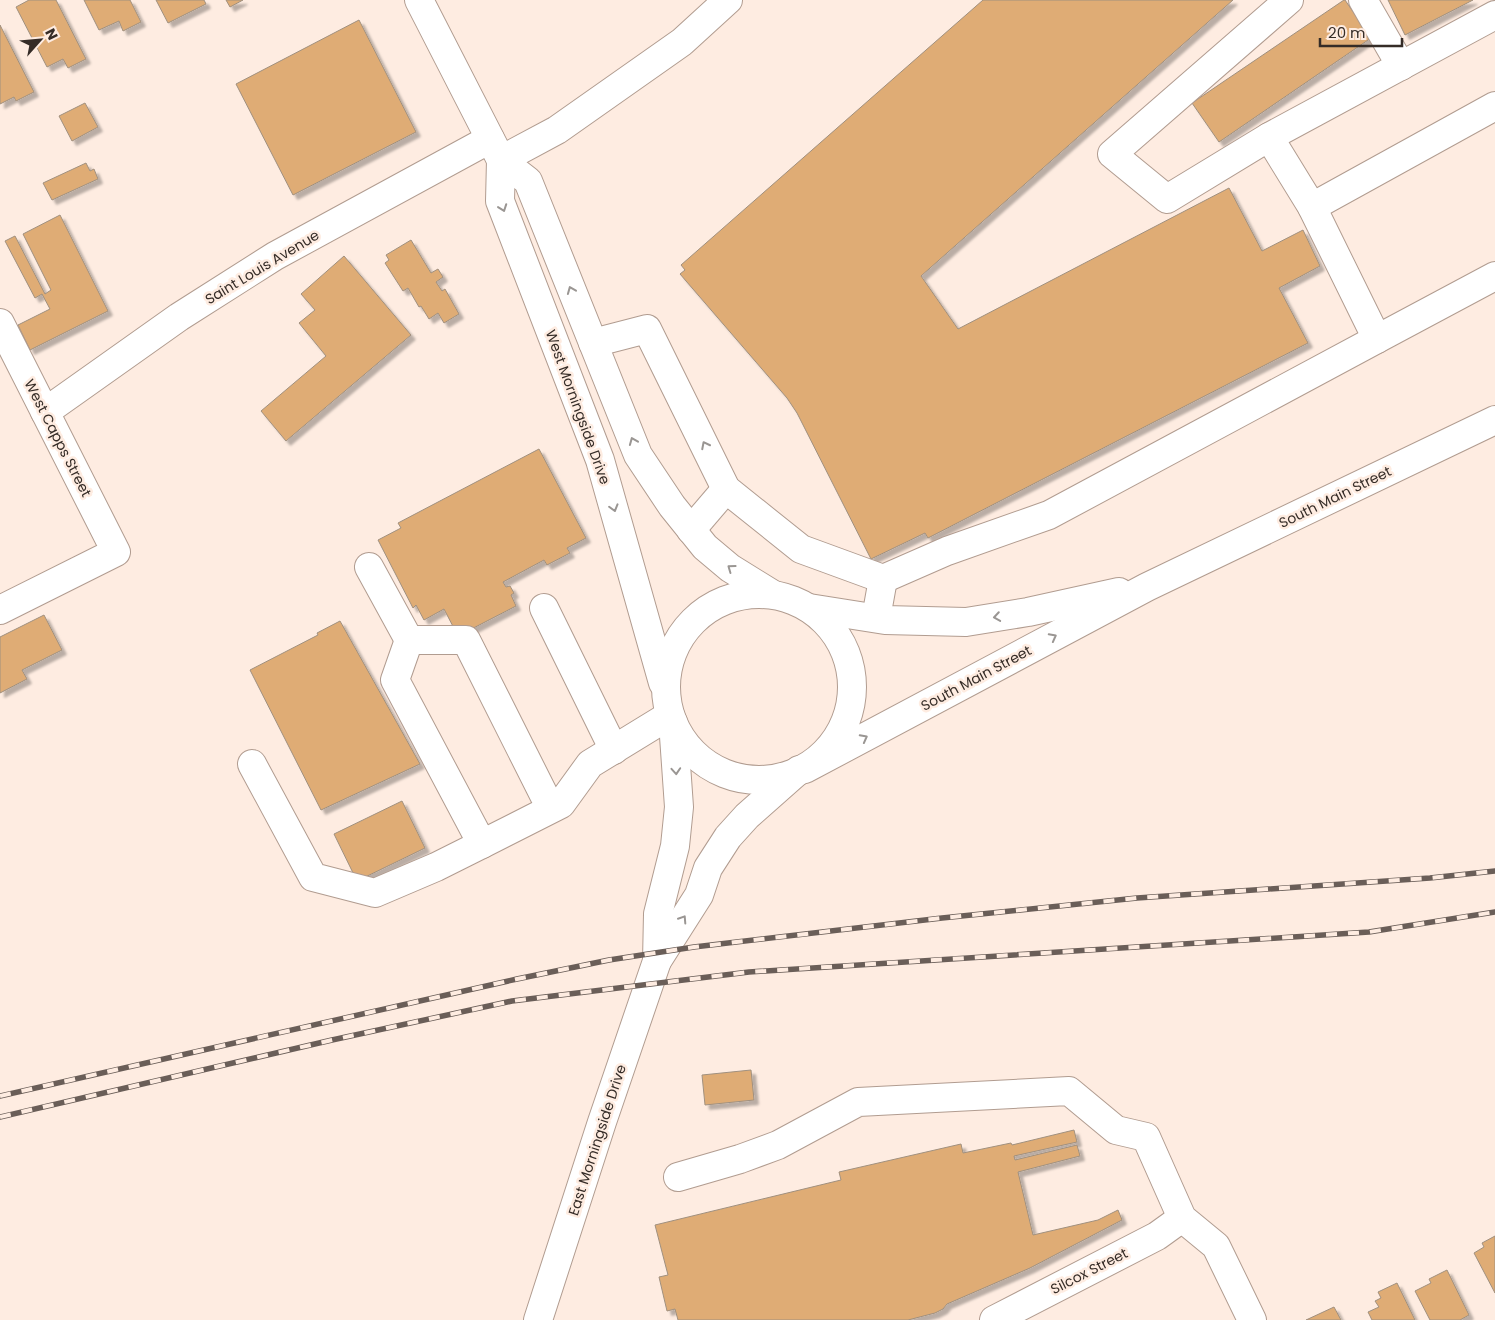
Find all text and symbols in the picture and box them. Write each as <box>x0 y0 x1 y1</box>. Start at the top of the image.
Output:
north arrow <box>15 15 65 65</box>
scale bar <box>1320 15 1402 47</box>
text: 20 m <box>1328 22 1366 43</box>
text: N <box>40 25 63 43</box>
one-way arrow <box>497 203 507 212</box>
street label: Saint Louis Avenue <box>201 225 323 309</box>
one-way arrow <box>567 286 578 295</box>
street label: West Morningside Drive <box>541 327 615 487</box>
street label: West Capps Street <box>20 376 96 500</box>
one-way arrow <box>628 437 638 445</box>
one-way arrow <box>701 441 711 450</box>
street label: South Main Street <box>1276 461 1394 533</box>
one-way arrow <box>608 504 618 512</box>
one-way arrow <box>727 565 737 574</box>
one-way arrow <box>992 612 1001 622</box>
one-way arrow <box>1048 633 1057 643</box>
street label: South Main Street <box>917 640 1035 716</box>
one-way arrow <box>858 734 867 744</box>
one-way arrow <box>671 767 682 775</box>
one-way arrow <box>677 916 686 925</box>
street label: East Morningside Drive <box>563 1062 631 1218</box>
street label: Silcox Street <box>1047 1243 1131 1299</box>

